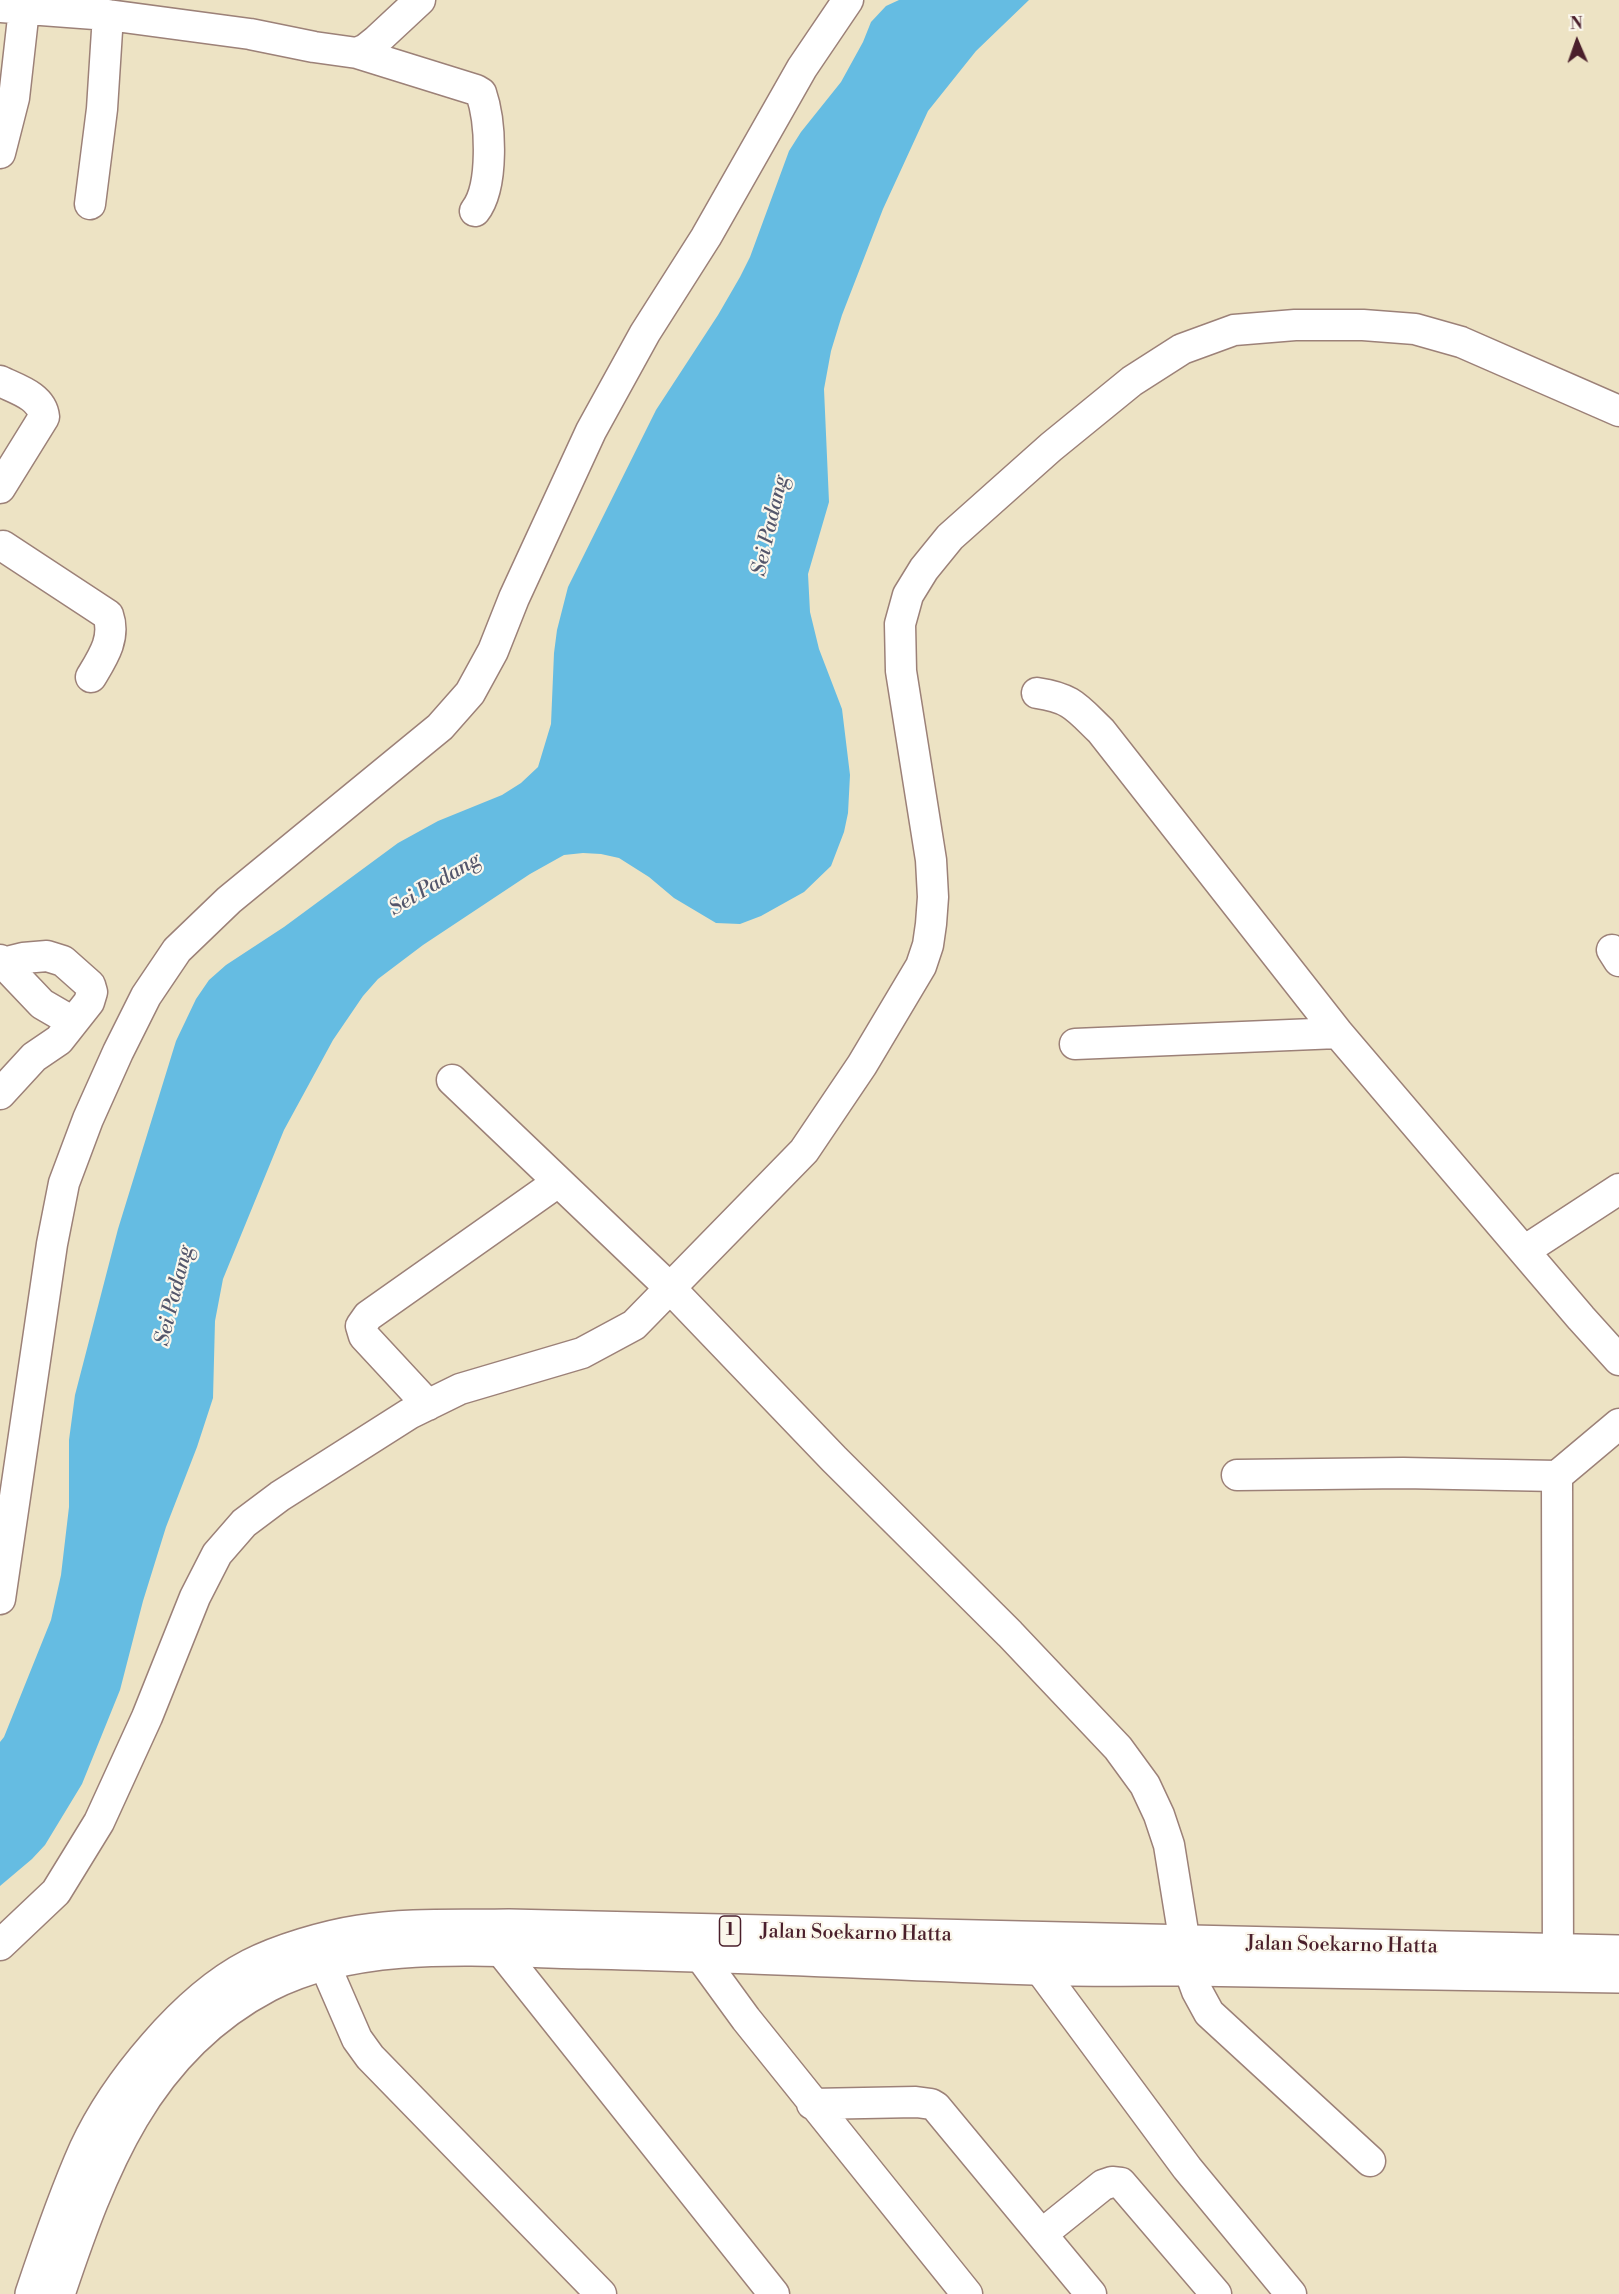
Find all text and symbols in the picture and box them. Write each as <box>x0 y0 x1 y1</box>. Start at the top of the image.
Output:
north arrow <box>1547 12 1607 72</box>
text: N <box>1570 14 1583 34</box>
water label: Sei Padang <box>747 473 795 579</box>
water label: Sei Padang <box>385 848 485 922</box>
water label: Sei Padang <box>150 1243 200 1349</box>
road number: 1 <box>720 1916 740 1946</box>
street label: Jalan Soekarno Hatta <box>760 1920 952 1948</box>
street label: Jalan Soekarno Hatta <box>1246 1932 1438 1960</box>

